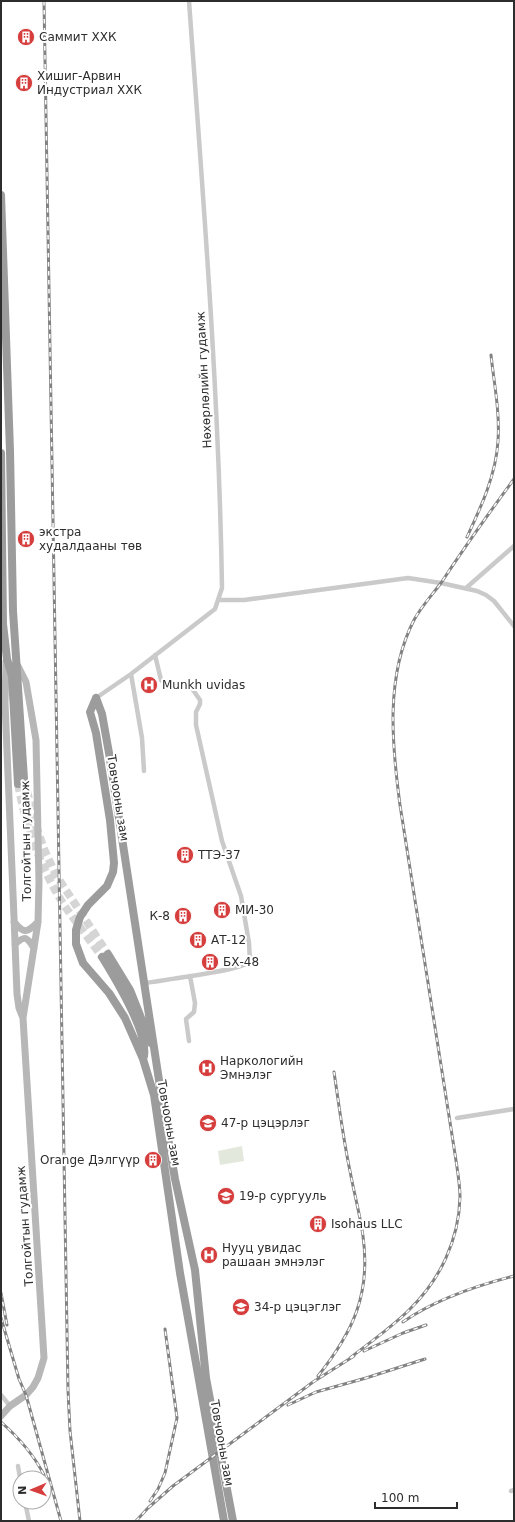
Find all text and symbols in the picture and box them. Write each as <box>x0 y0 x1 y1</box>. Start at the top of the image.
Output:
building icon: Саммит ХХК <box>16 27 36 47</box>
place label: Саммит ХХК <box>39 30 117 44</box>
place label: Хишиг-Арвин Индустриал ХХК <box>37 69 143 97</box>
building icon: Хишиг-Арвин Индустриал ХХК <box>14 73 34 93</box>
street label: Нөхөрлөлийн гудамж <box>193 311 215 449</box>
place label: экстра худалдааны төв <box>39 525 142 553</box>
building icon: экстра худалдааны төв <box>16 529 36 549</box>
hospital icon: Munkh uvidas <box>139 675 159 695</box>
place label: Munkh uvidas <box>162 678 245 692</box>
street label: Товчооны зам <box>104 753 132 842</box>
street label: Толгойтын гудамж <box>18 780 34 903</box>
building icon: ТТЭ-37 <box>175 845 195 865</box>
place label: ТТЭ-37 <box>197 848 241 862</box>
building icon: МИ-30 <box>212 900 232 920</box>
place label: МИ-30 <box>235 903 274 917</box>
building icon: К-8 <box>173 906 193 926</box>
place label: К-8 <box>150 909 170 923</box>
building icon: АТ-12 <box>188 930 208 950</box>
place label: АТ-12 <box>211 933 246 947</box>
building icon: БХ-48 <box>200 952 220 972</box>
place label: БХ-48 <box>223 955 259 969</box>
place label: Наркологийн Эмнэлэг <box>220 1054 303 1082</box>
hospital icon: Наркологийн Эмнэлэг <box>197 1058 217 1078</box>
street label: Товчооны зам <box>154 1078 183 1167</box>
school or university icon: 47-р цэцэрлэг <box>198 1113 218 1133</box>
place label: 47-р цэцэрлэг <box>221 1116 310 1130</box>
building icon: Orange Дэлгүүр <box>143 1150 163 1170</box>
place label: Orange Дэлгүүр <box>40 1153 140 1167</box>
street label: Толгойтын гудамж <box>14 1165 36 1288</box>
school or university icon: 19-р сургууль <box>216 1186 236 1206</box>
place label: 19-р сургууль <box>239 1189 327 1203</box>
building icon: Isohaus LLC <box>308 1214 328 1234</box>
place label: Isohaus LLC <box>331 1217 403 1231</box>
place label: Нууц увидас рашаан эмнэлэг <box>222 1241 325 1269</box>
hospital icon: Нууц увидас рашаан эмнэлэг <box>199 1245 219 1265</box>
school or university icon: 34-р цэцэглэг <box>231 1297 251 1317</box>
place label: 34-р цэцэглэг <box>254 1300 341 1314</box>
street label: Товчооны зам <box>207 1398 236 1487</box>
north arrow <box>12 1470 52 1510</box>
scale bar <box>375 1484 457 1510</box>
text: N <box>16 1485 29 1495</box>
text: 100 m <box>381 1491 419 1505</box>

